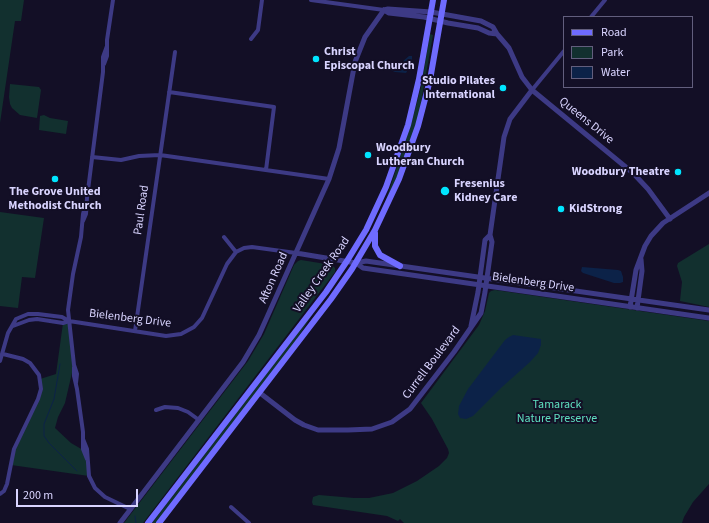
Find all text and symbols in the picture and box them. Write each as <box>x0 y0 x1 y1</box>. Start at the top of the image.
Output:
legend <box>563 16 693 88</box>
text: Road <box>601 24 627 41</box>
text: Park <box>601 44 623 61</box>
place label: Christ Episcopal Church <box>324 45 415 73</box>
marker: Christ Episcopal Church <box>311 54 321 64</box>
text: Water <box>601 64 630 81</box>
place label: Studio Pilates International <box>422 74 495 102</box>
marker: Studio Pilates International <box>498 83 508 93</box>
street label: Queens Drive <box>556 95 616 147</box>
place label: Woodbury Lutheran Church <box>376 141 464 169</box>
marker: Woodbury Lutheran Church <box>363 150 373 160</box>
place label: Woodbury Theatre <box>572 165 670 179</box>
marker: Woodbury Theatre <box>673 167 683 177</box>
marker: The Grove United Methodist Church <box>50 174 60 184</box>
place label: Fresenius Kidney Care <box>454 177 517 205</box>
street label: Paul Road <box>131 184 153 236</box>
place label: The Grove United Methodist Church <box>8 185 102 213</box>
marker: Fresenius Kidney Care <box>439 185 451 197</box>
place label: KidStrong <box>569 202 622 216</box>
marker: KidStrong <box>556 204 566 214</box>
street label: Valley Creek Road <box>291 234 353 316</box>
street label: Afton Road <box>256 250 292 306</box>
street label: Bielenberg Drive <box>491 270 575 296</box>
street label: Bielenberg Drive <box>88 307 172 331</box>
street label: Currell Boulevard <box>400 324 464 402</box>
park label: Tamarack Nature Preserve <box>517 398 597 426</box>
scale bar <box>18 481 140 507</box>
text: 200 m <box>23 487 53 504</box>

